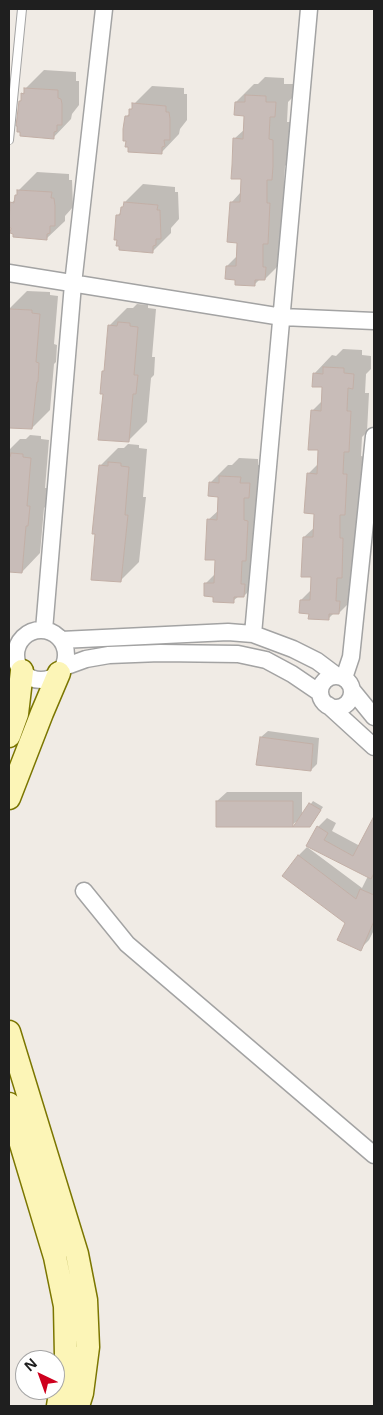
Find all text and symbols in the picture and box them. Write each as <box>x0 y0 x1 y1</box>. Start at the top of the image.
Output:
north arrow <box>15 1350 65 1400</box>
text: N <box>20 1353 41 1375</box>

